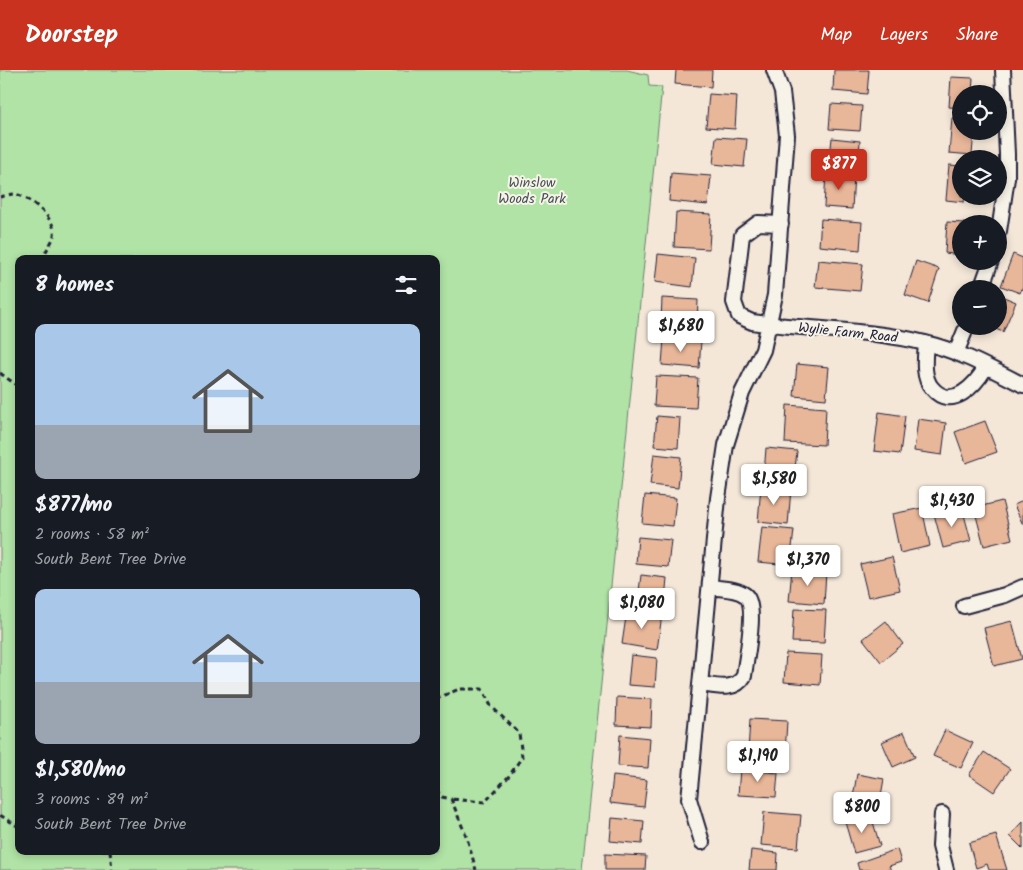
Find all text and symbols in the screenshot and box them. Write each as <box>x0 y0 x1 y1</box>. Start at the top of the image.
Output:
text: Doorstep <box>25 16 118 55</box>
text: Map <box>821 21 852 50</box>
text: Layers <box>880 21 928 50</box>
text: Share <box>956 21 998 50</box>
map controls <box>952 85 1007 335</box>
button: locate <box>952 85 1007 140</box>
pin: $877 <box>809 148 869 191</box>
button: layers <box>952 150 1007 205</box>
text: $877 <box>822 152 856 177</box>
park label: Winslow Woods Park <box>498 172 566 210</box>
button: + <box>952 215 1007 270</box>
text: 8 homes <box>35 269 114 302</box>
icon: filters <box>392 271 420 299</box>
button: − <box>952 280 1007 335</box>
pin: $1,680 <box>640 310 722 353</box>
text: $1,680 <box>659 314 703 339</box>
street label: Wylie Farm Road <box>797 317 900 349</box>
icon: home <box>183 356 273 446</box>
pin: $1,580 <box>733 464 815 506</box>
text: $1,580 <box>752 467 796 492</box>
pin: $1,430 <box>911 486 993 528</box>
text: $877/mo <box>35 489 112 522</box>
text: $1,430 <box>930 489 974 514</box>
text: 2 rooms · 58 m² <box>35 522 149 547</box>
pin: $1,370 <box>767 544 849 587</box>
text: South Bent Tree Drive <box>35 547 186 572</box>
text: $1,370 <box>786 548 830 573</box>
pin: $1,080 <box>601 588 683 630</box>
text: $1,080 <box>620 591 664 616</box>
icon: home <box>183 621 273 711</box>
pin: $1,190 <box>717 740 799 783</box>
text: $1,190 <box>738 744 778 769</box>
text: $1,580/mo <box>35 754 126 787</box>
text: 3 rooms · 89 m² <box>35 787 148 812</box>
pin: $800 <box>832 792 892 834</box>
text: $800 <box>844 795 880 820</box>
text: South Bent Tree Drive <box>35 812 186 837</box>

